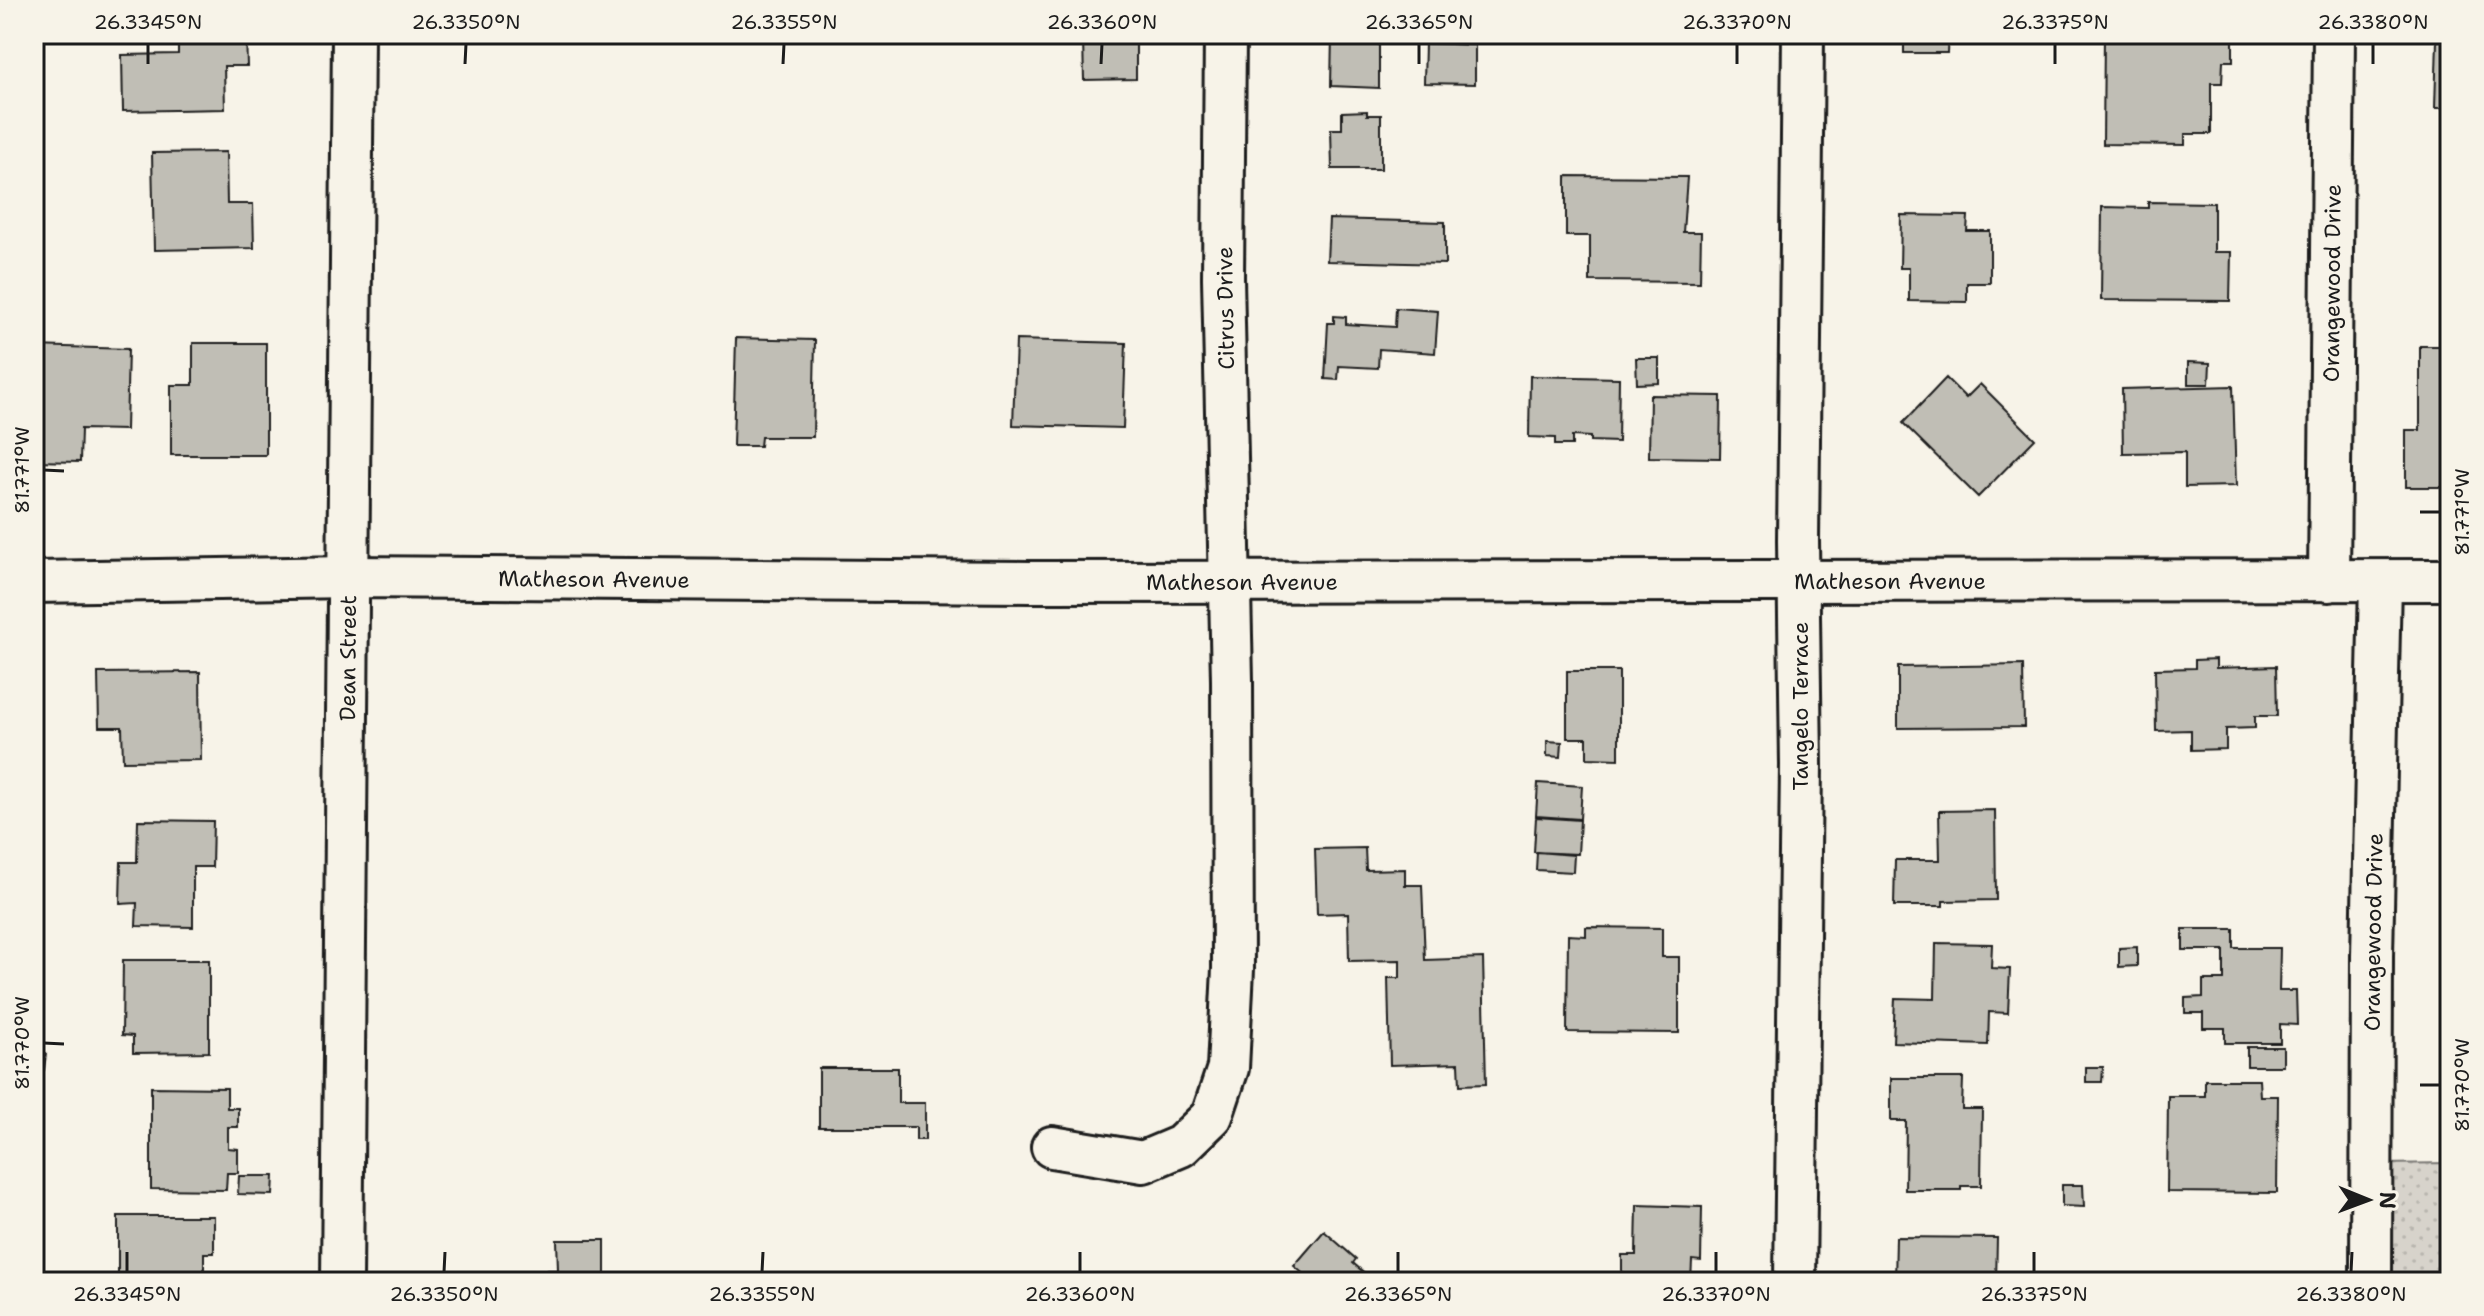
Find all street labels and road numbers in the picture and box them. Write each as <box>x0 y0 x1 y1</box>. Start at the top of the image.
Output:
street label: Orangewood Drive <box>2317 184 2348 382</box>
street label: Citrus Drive <box>1210 246 1241 370</box>
street label: Matheson Avenue <box>498 564 690 595</box>
street label: Matheson Avenue <box>1794 567 1986 596</box>
street label: Matheson Avenue <box>1146 568 1338 597</box>
street label: Dean Street <box>333 595 363 721</box>
street label: Tangelo Terrace <box>1786 622 1815 790</box>
street label: Orangewood Drive <box>2358 833 2390 1031</box>

